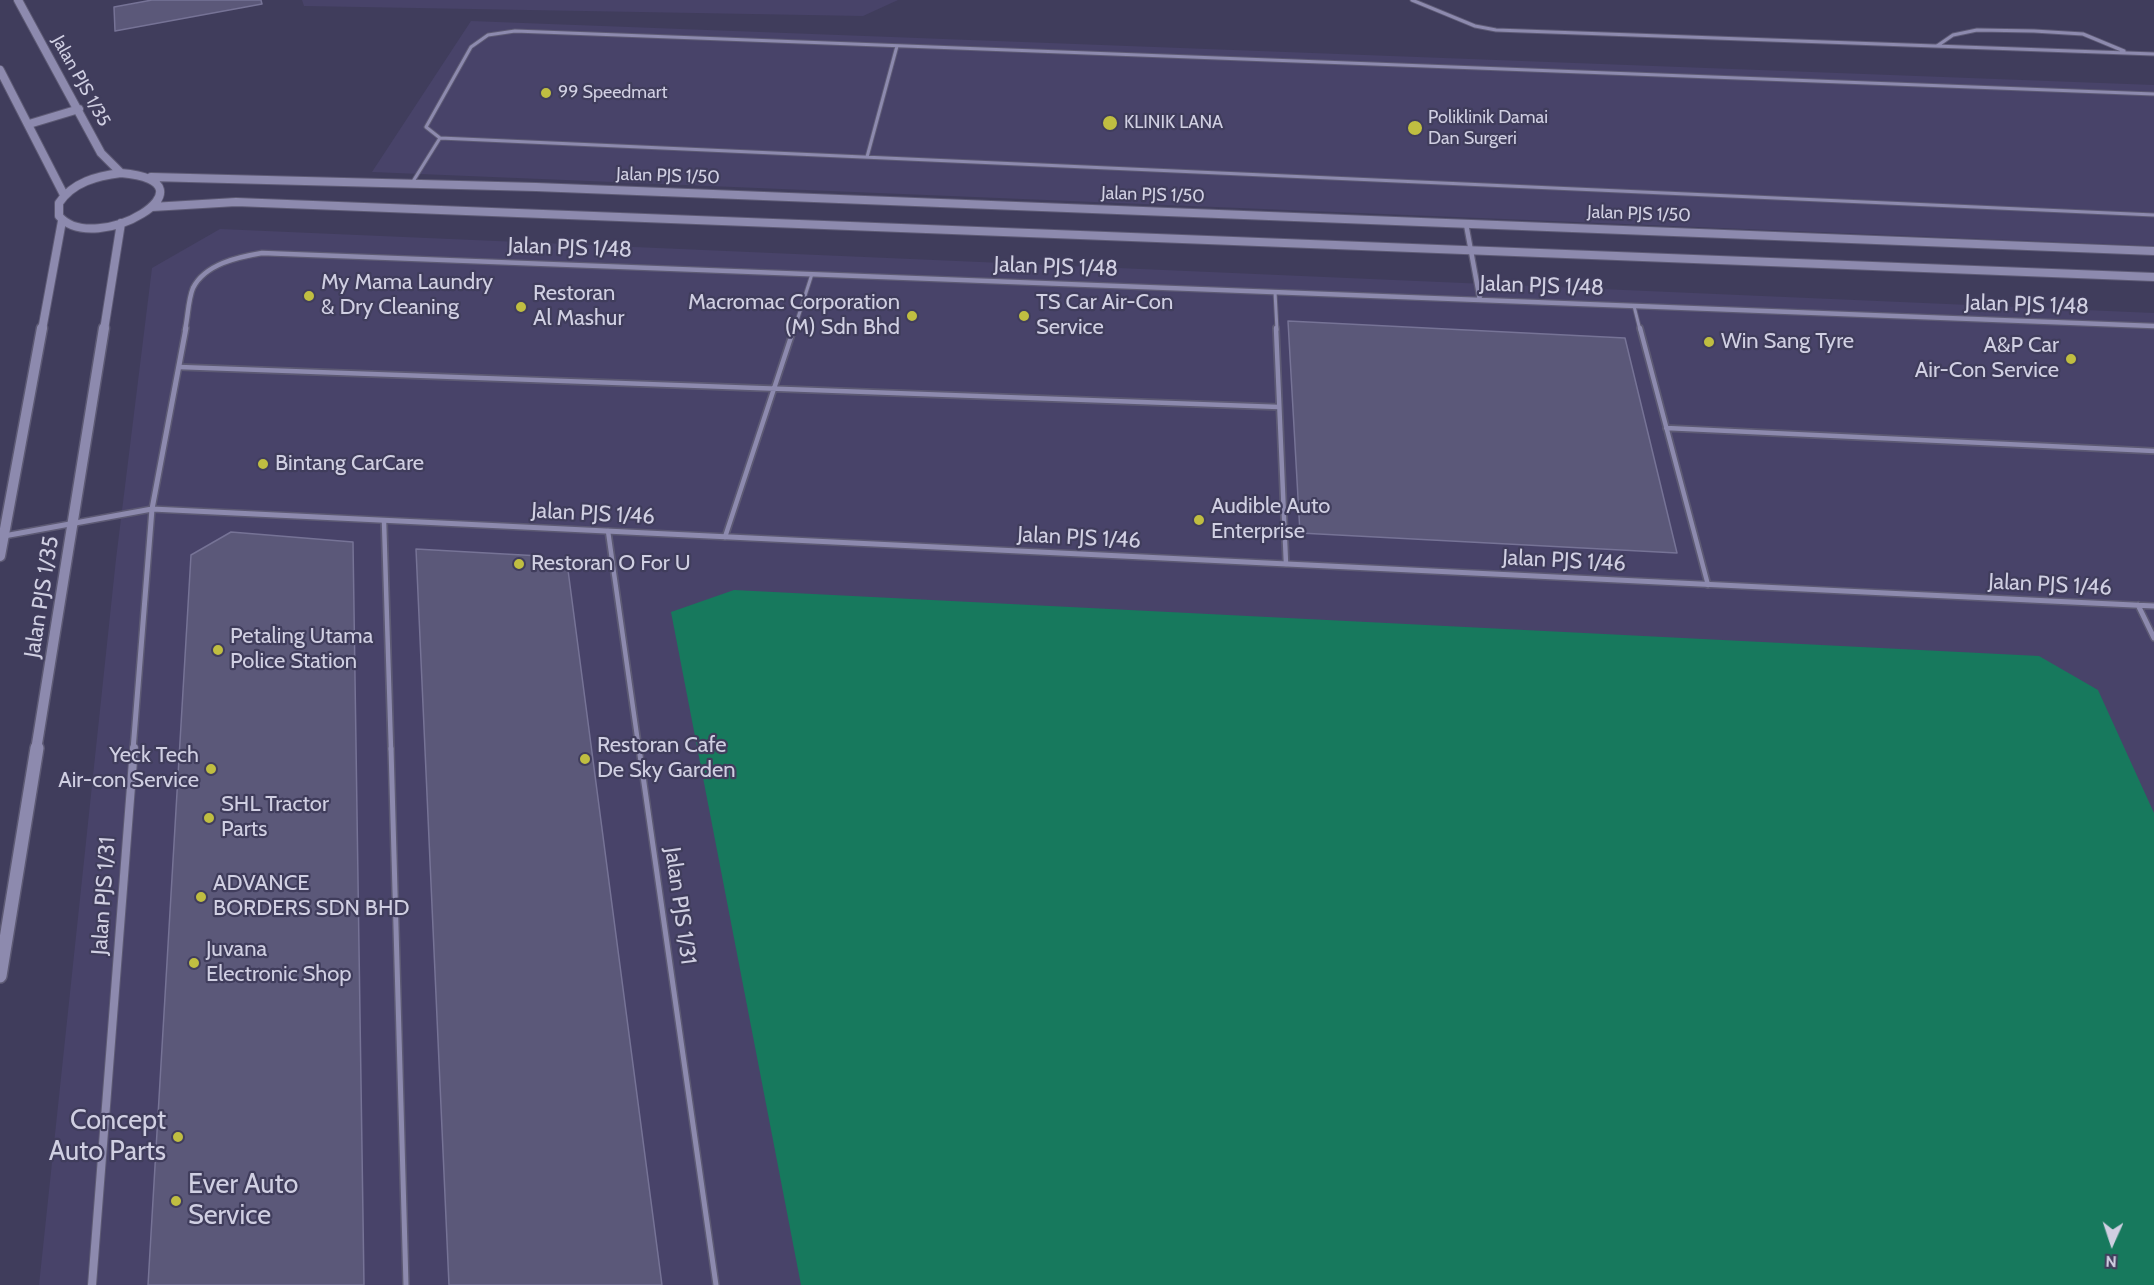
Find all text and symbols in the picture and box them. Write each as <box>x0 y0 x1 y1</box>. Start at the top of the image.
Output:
street label: Jalan PJS 1/35 <box>47 32 115 130</box>
place label: 99 Speedmart <box>558 82 668 104</box>
marker: 99 Speedmart <box>539 86 553 100</box>
place label: Poliklinik Damai Dan Surgeri <box>1428 107 1548 150</box>
place label: KLINIK LANA <box>1124 112 1223 134</box>
marker: KLINIK LANA <box>1101 114 1119 132</box>
marker: Poliklinik Damai Dan Surgeri <box>1406 119 1424 137</box>
street label: Jalan PJS 1/50 <box>616 163 720 189</box>
street label: Jalan PJS 1/50 <box>1101 182 1205 208</box>
street label: Jalan PJS 1/50 <box>1587 201 1691 227</box>
street label: Jalan PJS 1/48 <box>507 233 633 263</box>
street label: Jalan PJS 1/48 <box>993 252 1119 282</box>
place label: My Mama Laundry & Dry Cleaning <box>321 270 493 322</box>
street label: Jalan PJS 1/48 <box>1479 271 1605 301</box>
place label: Restoran Al Mashur <box>533 281 624 332</box>
marker: My Mama Laundry & Dry Cleaning <box>302 289 316 303</box>
place label: Macromac Corporation (M) Sdn Bhd <box>688 290 900 342</box>
place label: TS Car Air-Con Service <box>1036 290 1173 342</box>
street label: Jalan PJS 1/48 <box>1964 290 2090 320</box>
marker: Restoran Al Mashur <box>514 300 528 314</box>
marker: Macromac Corporation (M) Sdn Bhd <box>905 309 919 323</box>
marker: TS Car Air-Con Service <box>1017 309 1031 323</box>
place label: Win Sang Tyre <box>1721 329 1854 355</box>
place label: A&P Car Air-Con Service <box>1915 333 2059 384</box>
marker: Win Sang Tyre <box>1702 335 1716 349</box>
marker: A&P Car Air-Con Service <box>2064 352 2078 366</box>
place label: Bintang CarCare <box>275 451 424 477</box>
marker: Bintang CarCare <box>256 457 270 471</box>
place label: Audible Auto Enterprise <box>1211 494 1330 546</box>
street label: Jalan PJS 1/46 <box>531 498 655 530</box>
marker: Audible Auto Enterprise <box>1192 513 1206 527</box>
street label: Jalan PJS 1/46 <box>1017 522 1141 554</box>
street label: Jalan PJS 1/35 <box>19 534 65 660</box>
street label: Jalan PJS 1/46 <box>1502 545 1626 577</box>
place label: Restoran O For U <box>531 551 691 577</box>
marker: Restoran O For U <box>512 557 526 571</box>
street label: Jalan PJS 1/46 <box>1988 569 2112 601</box>
place label: Petaling Utama Police Station <box>230 624 373 676</box>
marker: Petaling Utama Police Station <box>211 643 225 657</box>
place label: Restoran Cafe De Sky Garden <box>597 733 735 784</box>
place label: Yeck Tech Air-con Service <box>58 743 199 794</box>
marker: Restoran Cafe De Sky Garden <box>578 752 592 766</box>
marker: Yeck Tech Air-con Service <box>204 762 218 776</box>
place label: SHL Tractor Parts <box>221 792 329 843</box>
marker: SHL Tractor Parts <box>202 811 216 825</box>
street label: Jalan PJS 1/31 <box>87 836 121 956</box>
street label: Jalan PJS 1/31 <box>659 846 701 966</box>
place label: ADVANCE BORDERS SDN BHD <box>213 871 410 922</box>
marker: ADVANCE BORDERS SDN BHD <box>194 890 208 904</box>
place label: Juvana Electronic Shop <box>206 937 352 988</box>
marker: Juvana Electronic Shop <box>187 956 201 970</box>
place label: Concept Auto Parts <box>49 1105 166 1168</box>
marker: Concept Auto Parts <box>171 1130 185 1144</box>
place label: Ever Auto Service <box>188 1169 298 1232</box>
marker: Ever Auto Service <box>169 1194 183 1208</box>
north arrow <box>2082 1213 2142 1273</box>
text: N <box>2105 1252 2117 1271</box>

